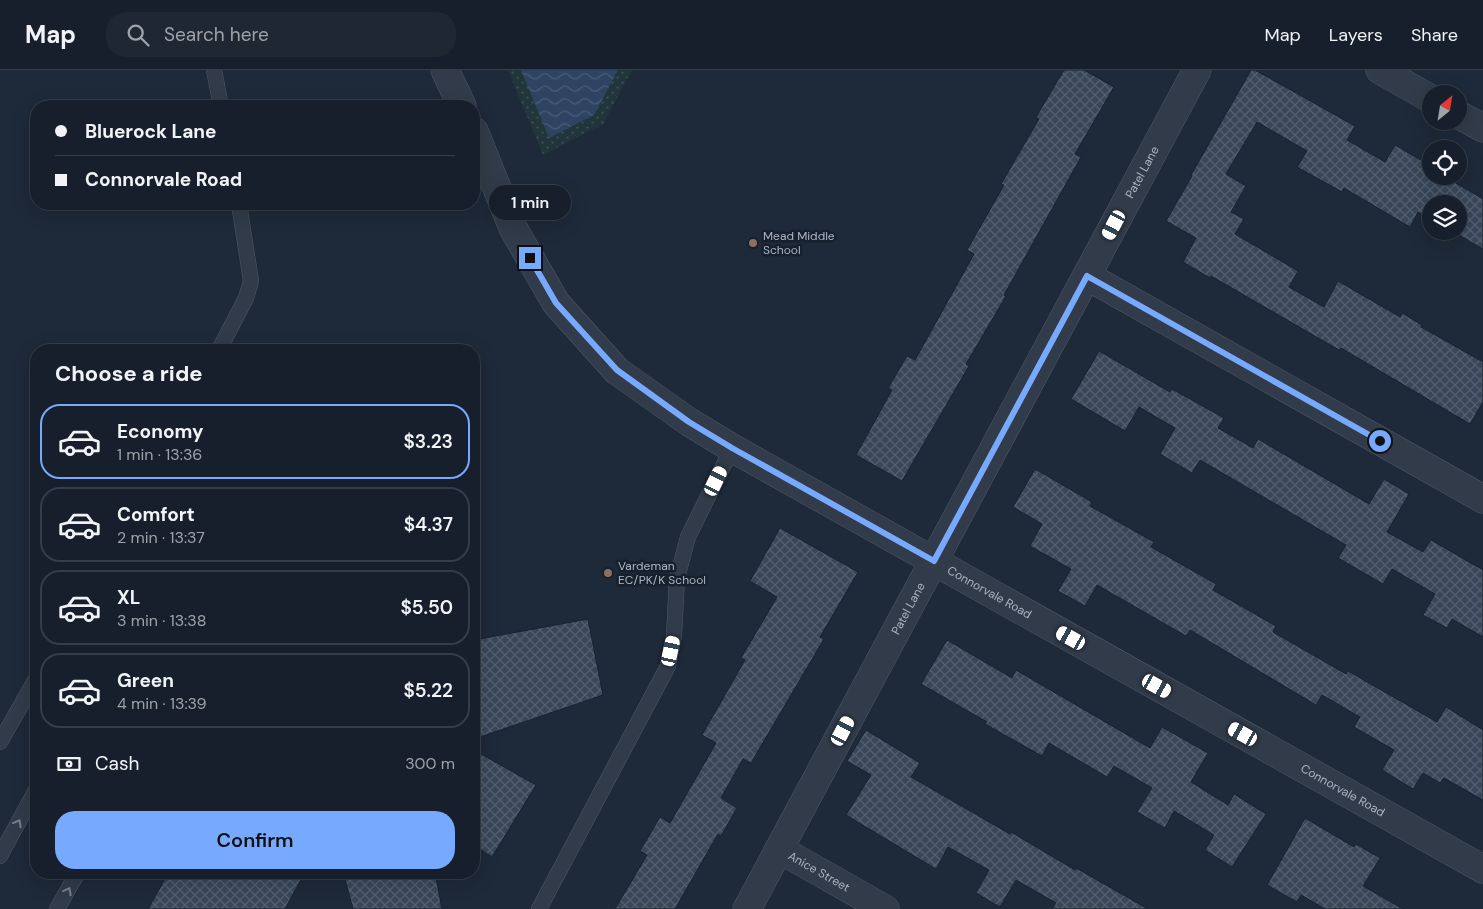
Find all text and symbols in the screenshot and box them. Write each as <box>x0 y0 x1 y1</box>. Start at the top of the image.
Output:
search box <box>106 12 456 57</box>
text: Map <box>25 19 76 50</box>
icon: search <box>124 21 152 49</box>
text: Search here <box>164 22 269 47</box>
text: Map <box>1265 23 1301 47</box>
text: Layers <box>1329 23 1383 47</box>
text: Share <box>1411 23 1458 47</box>
north arrow <box>1422 85 1468 130</box>
map controls <box>1422 85 1467 240</box>
text: Bluerock Lane <box>85 119 216 144</box>
button: locate <box>1422 140 1467 185</box>
street label: Patel Lane <box>1122 143 1163 201</box>
text: Connorvale Road <box>85 167 242 192</box>
callout: 1 min <box>489 186 571 220</box>
text: 1 min <box>511 192 549 213</box>
button: layers <box>1422 195 1467 240</box>
car <box>1100 208 1127 242</box>
place label: Mead Middle School <box>763 228 835 258</box>
marker: Mead Middle School <box>747 237 759 249</box>
route end <box>519 247 541 269</box>
text: Choose a ride <box>55 359 203 388</box>
icon: car <box>57 419 102 464</box>
text: Economy <box>117 419 204 444</box>
text: $3.23 <box>403 429 453 454</box>
route start <box>1369 430 1391 452</box>
text: 1 min · 13:36 <box>117 444 202 465</box>
car <box>702 464 729 498</box>
icon: car <box>57 502 102 547</box>
text: Comfort <box>117 502 195 527</box>
text: $4.37 <box>404 512 453 537</box>
text: 2 min · 13:37 <box>117 527 205 548</box>
place label: Vardeman EC/PK/K School <box>618 558 706 588</box>
street label: Connorvale Road <box>944 562 1035 622</box>
marker: Vardeman EC/PK/K School <box>602 567 614 579</box>
street label: Patel Lane <box>888 579 929 637</box>
icon: car <box>57 585 102 630</box>
text: XL <box>117 585 140 610</box>
text: $5.50 <box>400 595 453 620</box>
text: 3 min · 13:38 <box>117 610 207 631</box>
car <box>1054 624 1087 652</box>
car <box>660 635 681 667</box>
icon: car <box>57 668 102 713</box>
text: Green <box>117 668 174 693</box>
car <box>1140 672 1173 700</box>
text: $5.22 <box>404 678 453 703</box>
text: 4 min · 13:39 <box>117 693 207 714</box>
car <box>829 714 856 748</box>
car <box>1226 720 1259 748</box>
icon: cash <box>55 750 83 778</box>
text: Cash <box>95 751 139 776</box>
text: 300 m <box>405 753 455 774</box>
street label: Connorvale Road <box>1298 760 1388 820</box>
button: Confirm <box>55 811 455 869</box>
one-way arrow <box>12 819 22 828</box>
street label: Anice Street <box>785 848 853 896</box>
one-way arrow <box>61 887 71 896</box>

